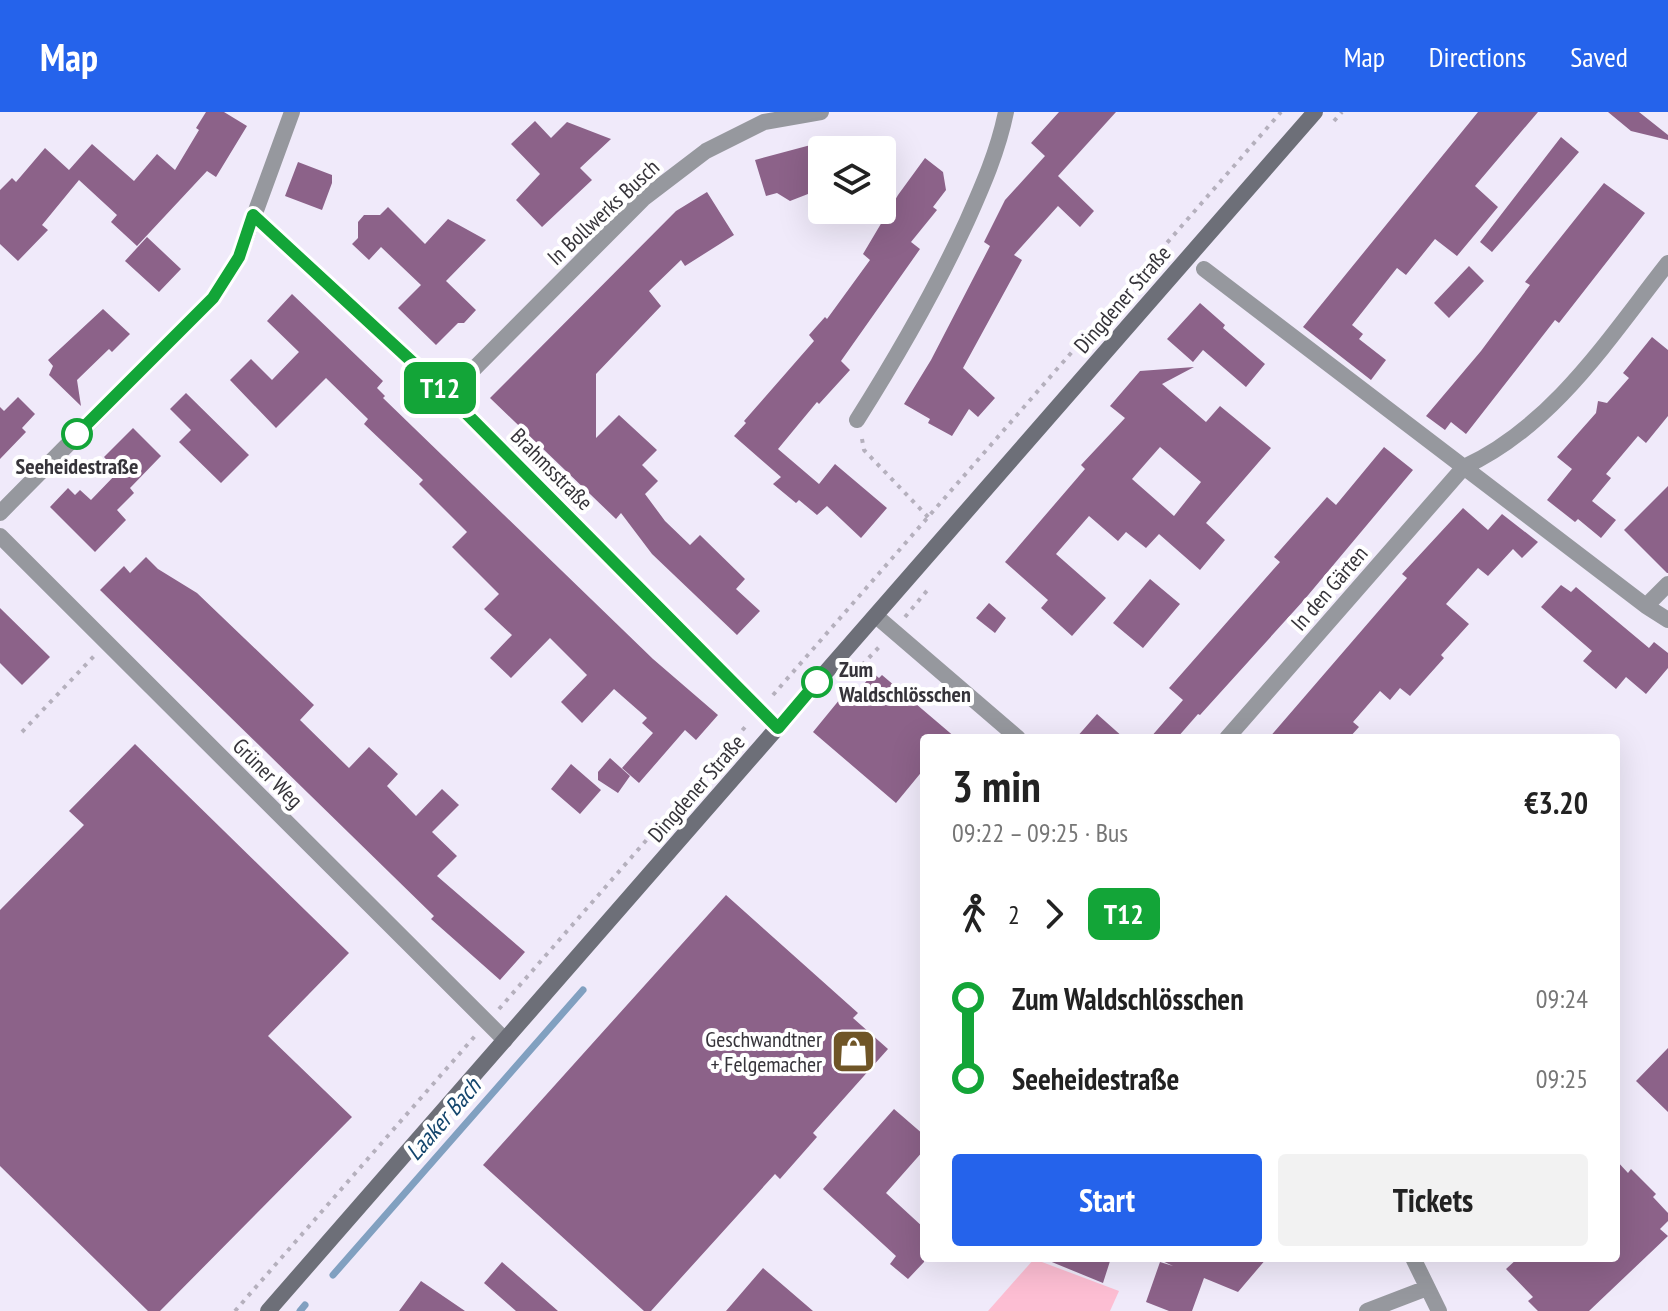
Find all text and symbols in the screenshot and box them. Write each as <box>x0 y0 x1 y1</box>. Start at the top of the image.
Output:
text: Map <box>40 32 98 81</box>
text: Map <box>1344 38 1385 75</box>
text: Directions <box>1429 38 1526 75</box>
text: Saved <box>1570 38 1628 75</box>
map controls <box>808 136 896 224</box>
button: layers <box>808 136 896 224</box>
street label: In Bollwerks Busch <box>541 153 665 271</box>
street label: Dingdener Straße <box>1068 239 1176 359</box>
line badge: T12 <box>394 362 486 414</box>
text: T12 <box>420 369 460 406</box>
marker: Seeheidestraße <box>62 419 92 449</box>
street label: Brahmsstraße <box>505 422 599 516</box>
place label: Seeheidestraße <box>16 452 138 480</box>
street label: In den Gärten <box>1285 540 1373 636</box>
place label: Zum Waldschlösschen <box>838 655 971 708</box>
marker: Zum Waldschlösschen <box>802 667 832 697</box>
street label: Dingdener Straße <box>642 728 750 848</box>
street label: Grüner Weg <box>227 732 309 814</box>
text: 3 min <box>952 757 1041 814</box>
text: €3.20 <box>1524 783 1588 822</box>
text: 09:22 – 09:25 · Bus <box>952 816 1128 849</box>
icon: walk <box>952 892 996 936</box>
icon: forward <box>1032 892 1076 936</box>
text: T12 <box>1104 895 1144 932</box>
text: 2 <box>1008 898 1020 931</box>
text: Zum Waldschlösschen <box>1012 979 1244 1018</box>
text: 09:24 <box>1536 982 1588 1015</box>
place label: Geschwandtner + Felgemacher <box>705 1025 822 1078</box>
shop icon: Geschwandtner + Felgemacher <box>829 1028 877 1076</box>
text: Seeheidestraße <box>1012 1059 1179 1098</box>
text: 09:25 <box>1536 1062 1588 1095</box>
water label: Laaker Bach <box>399 1070 488 1167</box>
button: Start <box>952 1154 1262 1246</box>
button: Tickets <box>1278 1154 1588 1246</box>

